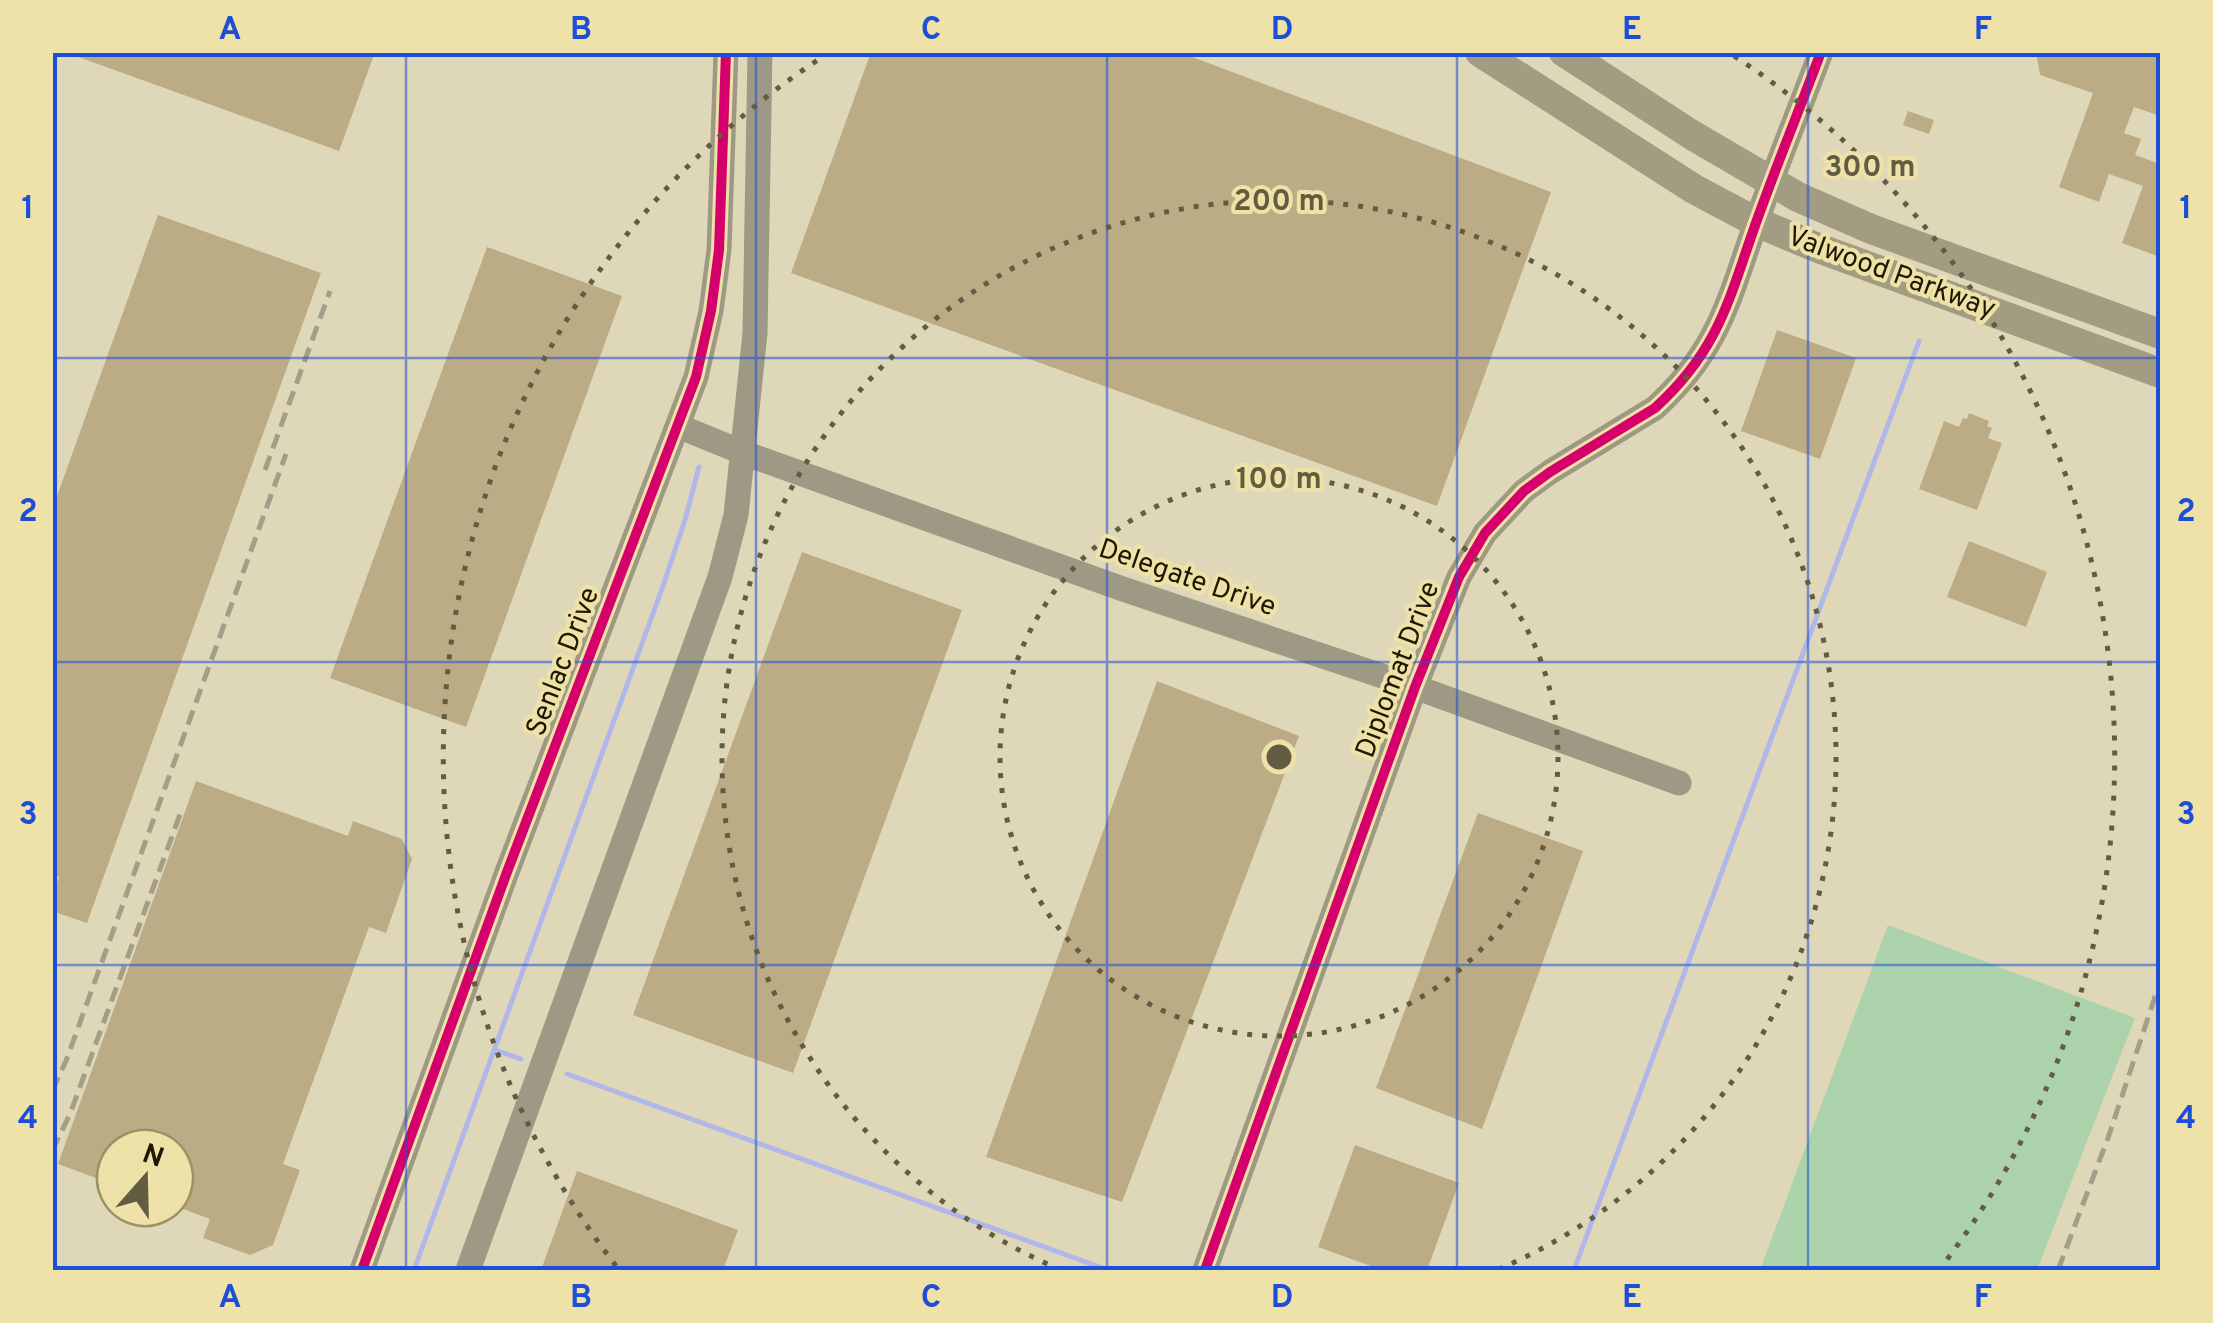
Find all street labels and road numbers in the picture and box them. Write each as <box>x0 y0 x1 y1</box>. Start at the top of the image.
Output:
street label: Valwood Parkway <box>1782 220 2000 328</box>
street label: Delegate Drive <box>1094 532 1280 626</box>
street label: Diplomat Drive <box>1349 576 1449 764</box>
street label: Senlac Drive <box>519 582 609 742</box>

